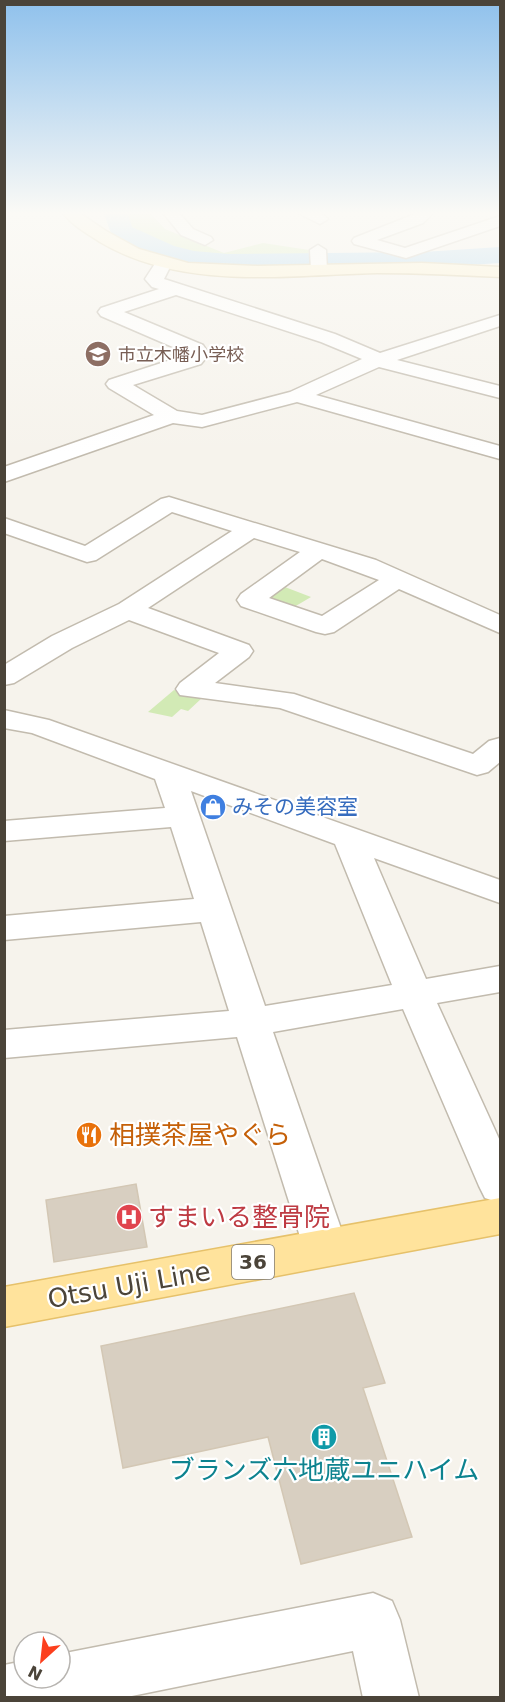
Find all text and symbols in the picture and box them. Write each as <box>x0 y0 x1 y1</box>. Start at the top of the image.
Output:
school or university icon: 市立木幡小学校 <box>83 339 113 369</box>
place label: 市立木幡小学校 <box>118 344 244 365</box>
shop icon: みその美容室 <box>198 792 228 822</box>
place label: みその美容室 <box>232 795 358 819</box>
restaurant icon: 相撲茶屋やぐら <box>74 1120 104 1150</box>
place label: 相撲茶屋やぐら <box>109 1120 291 1150</box>
hospital icon: すまいる整骨院 <box>114 1202 144 1232</box>
place label: すまいる整骨院 <box>148 1202 330 1232</box>
road number: 36 <box>232 1245 274 1279</box>
street label: Otsu Uji Line <box>45 1256 213 1314</box>
building icon: ブランズ六地蔵ユニハイム <box>309 1422 339 1452</box>
place label: ブランズ六地蔵ユニハイム <box>169 1455 479 1485</box>
north arrow <box>12 1630 72 1690</box>
text: N <box>25 1661 46 1684</box>

